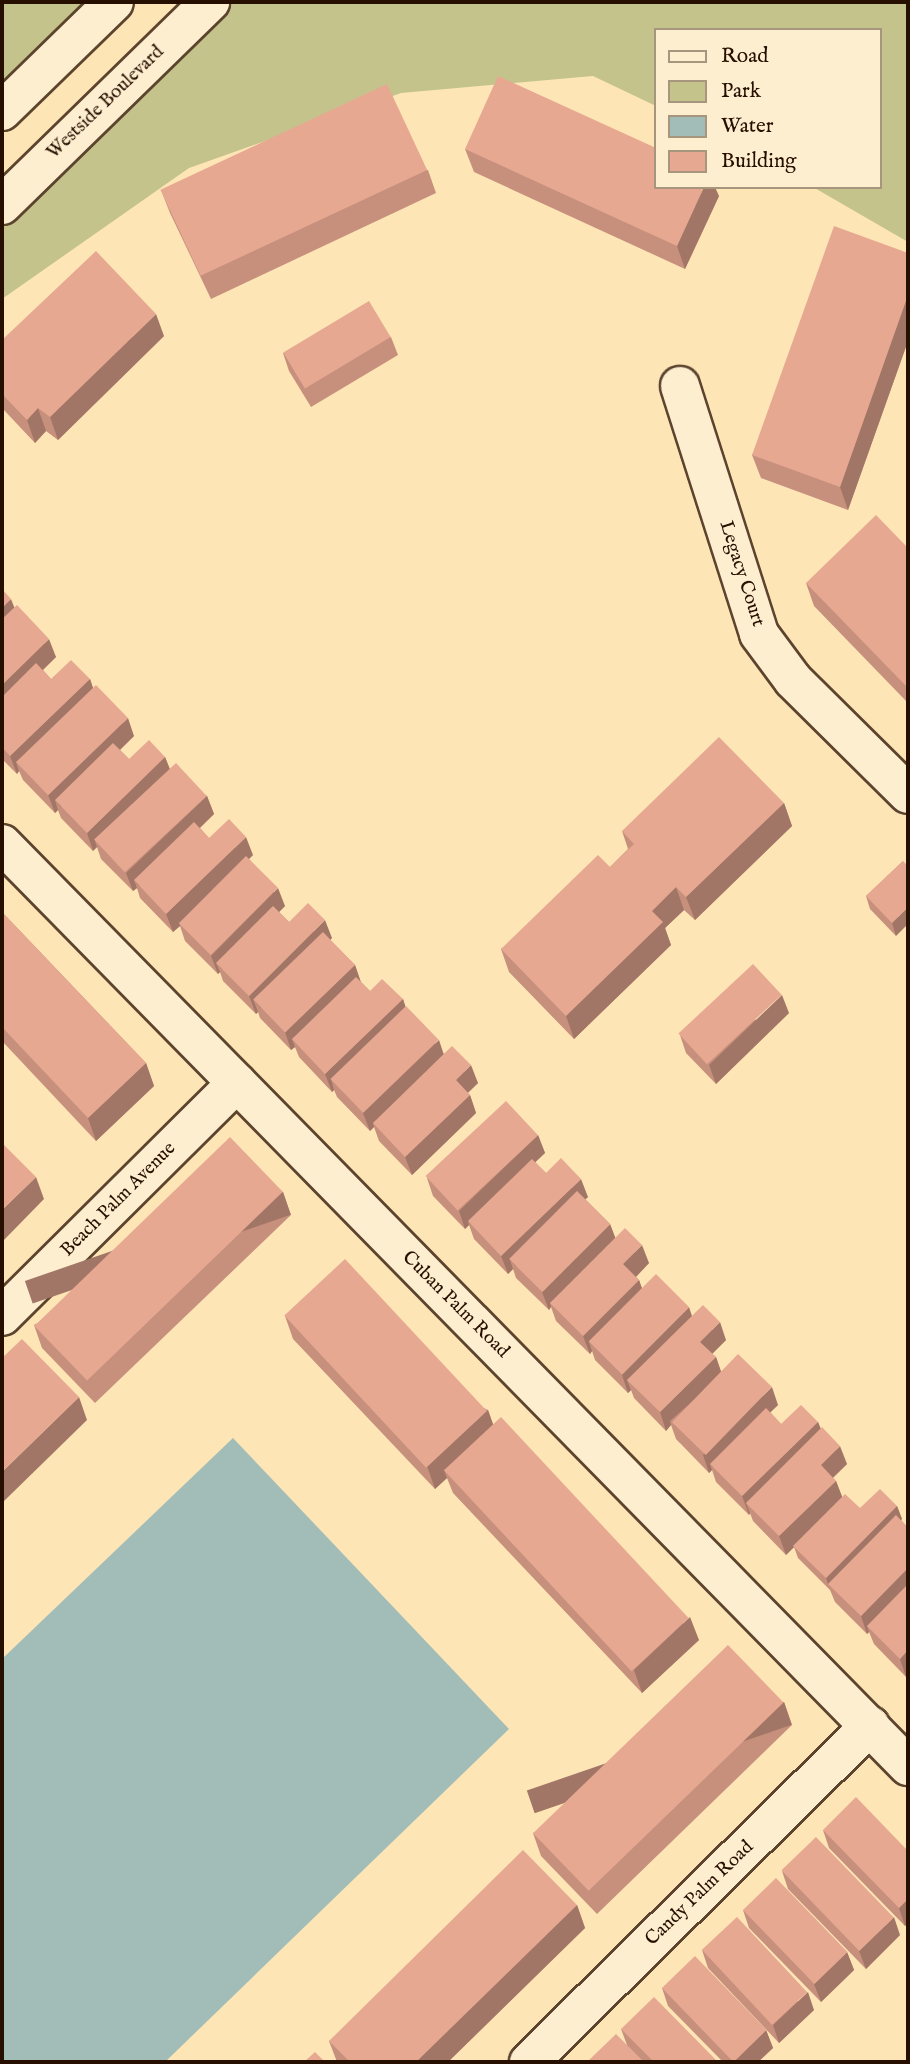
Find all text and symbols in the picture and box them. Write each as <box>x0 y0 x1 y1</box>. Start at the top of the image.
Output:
legend <box>654 28 882 189</box>
street label: Westside Boulevard <box>43 41 169 165</box>
text: Road <box>721 43 768 70</box>
text: Park <box>721 78 761 105</box>
text: Water <box>721 113 773 140</box>
text: Building <box>721 148 796 175</box>
street label: Legacy Court <box>713 518 769 630</box>
street label: Beach Palm Avenue <box>57 1138 181 1262</box>
street label: Cuban Palm Road <box>397 1247 513 1363</box>
street label: Candy Palm Road <box>641 1837 759 1951</box>

